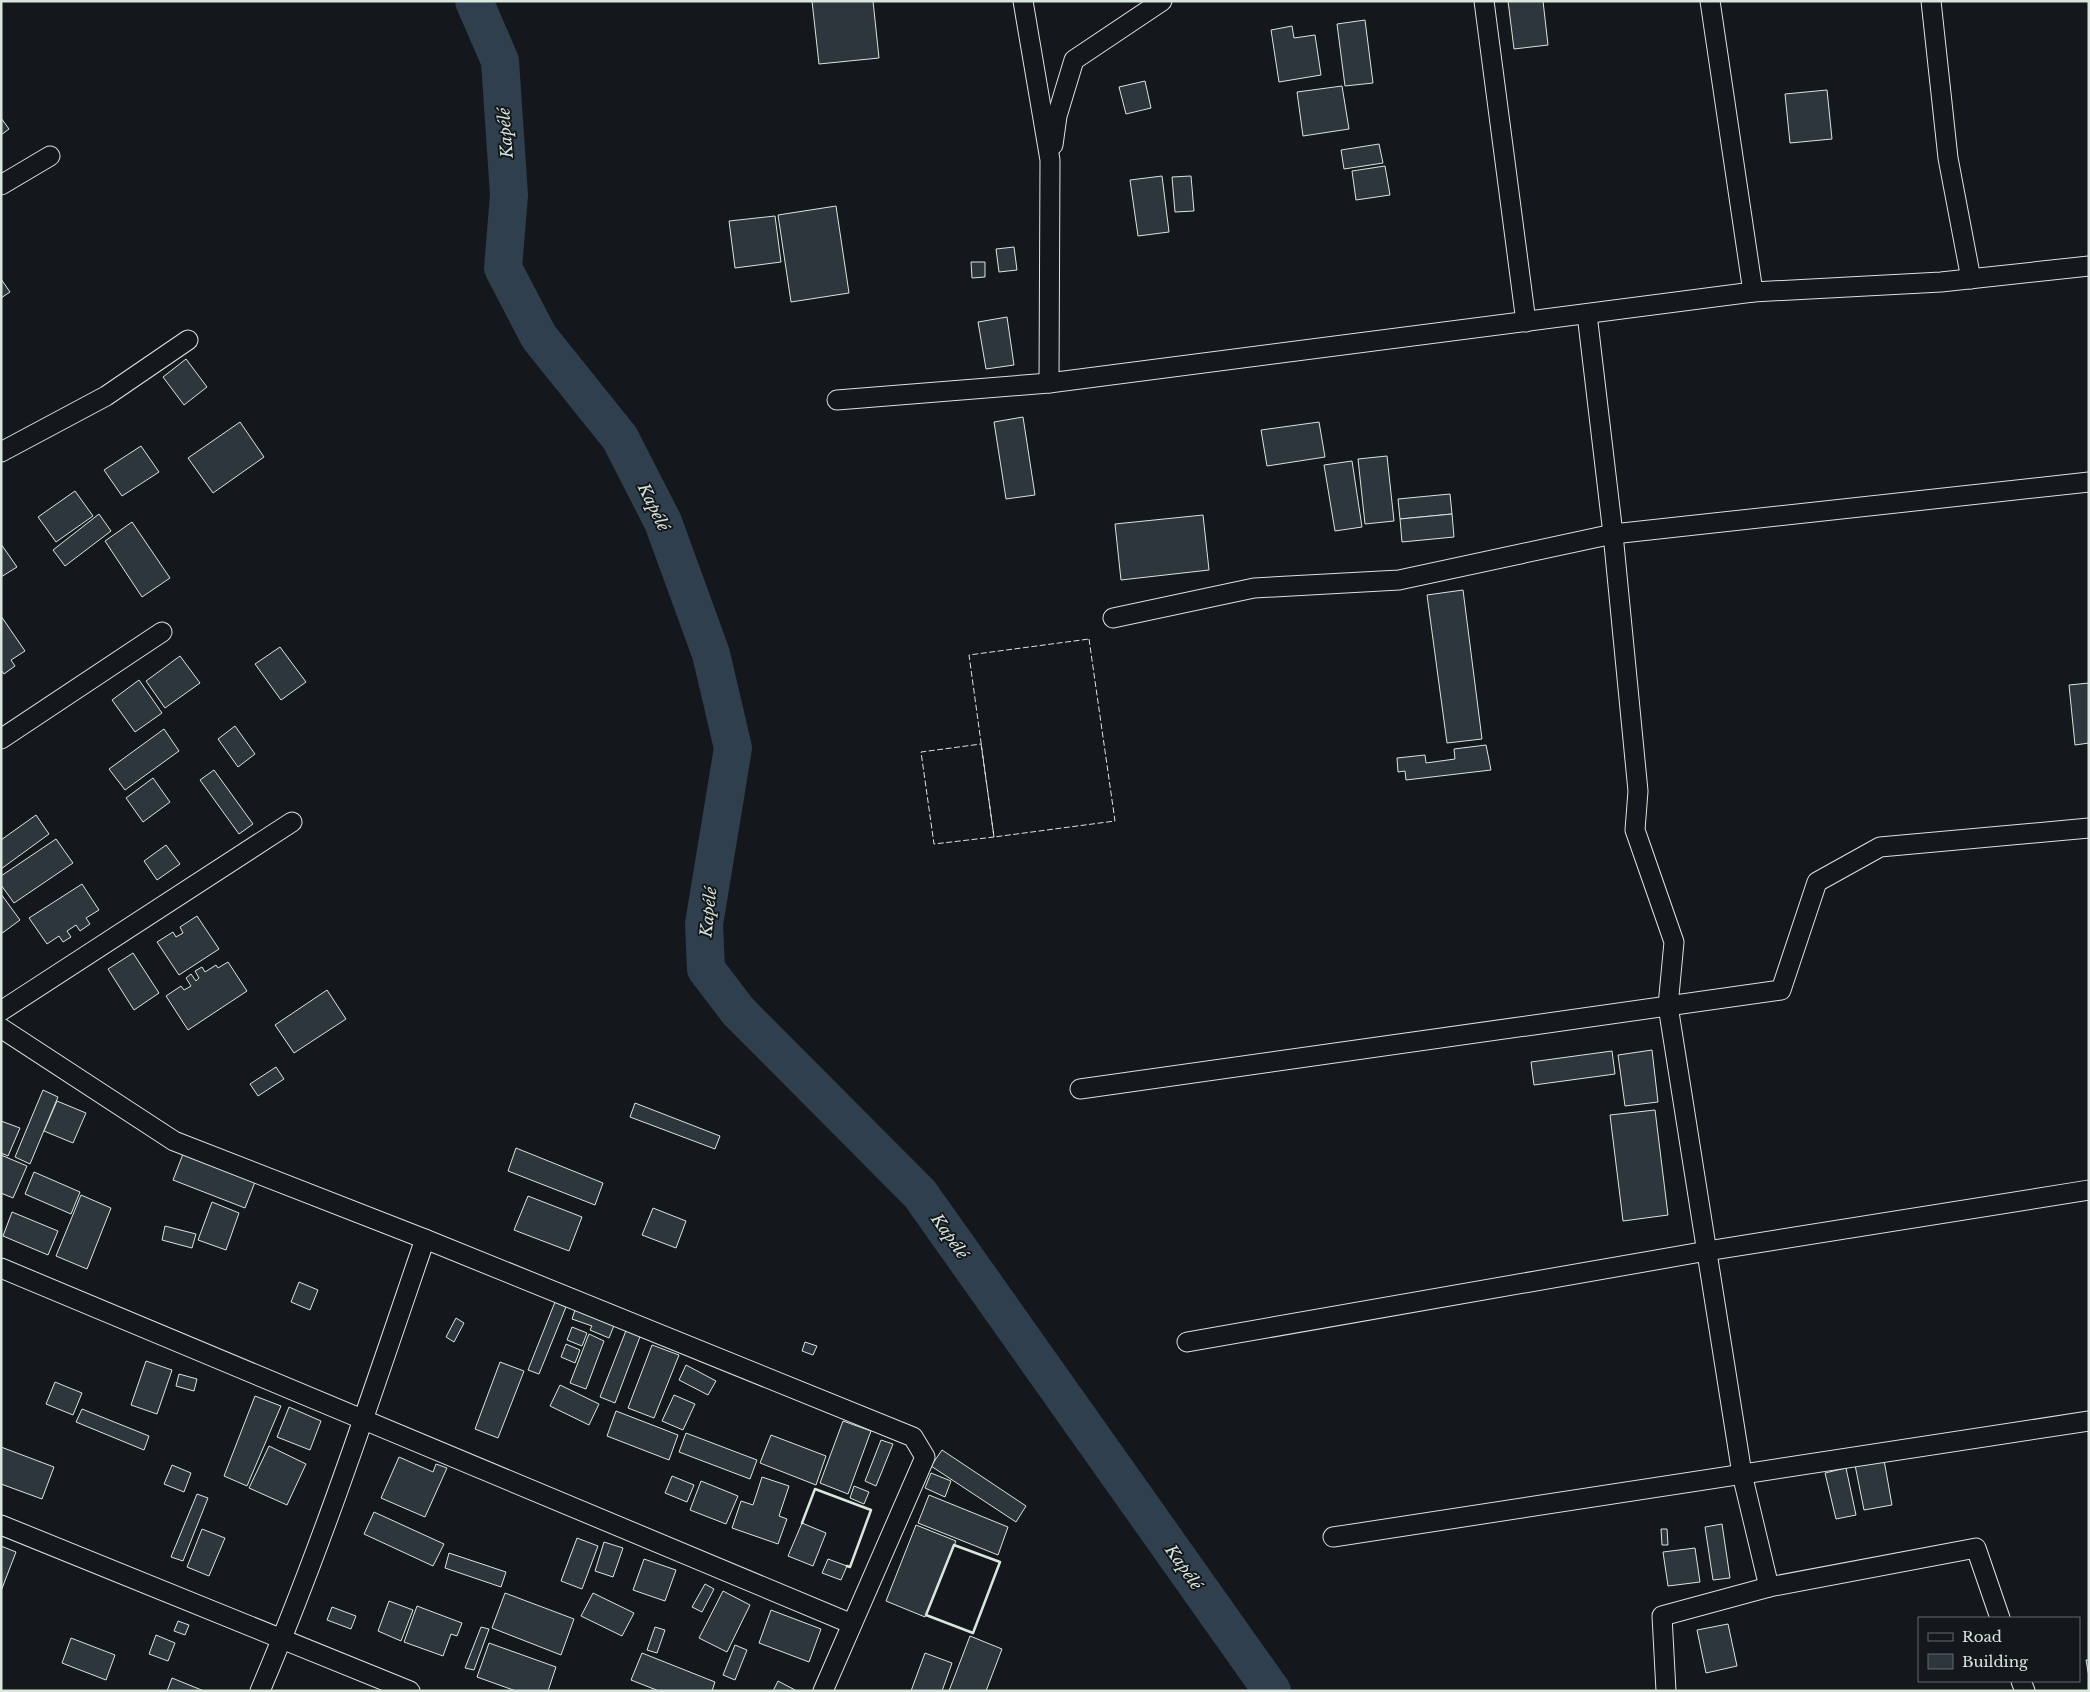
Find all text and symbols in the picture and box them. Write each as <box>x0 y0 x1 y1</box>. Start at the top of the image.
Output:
water label: Kapélé <box>493 105 517 160</box>
water label: Kapélé <box>633 479 675 536</box>
water label: Kapélé <box>695 884 721 939</box>
water label: Kapélé <box>927 1209 974 1264</box>
water label: Kapélé <box>1161 1540 1208 1595</box>
legend <box>1918 1617 2080 1682</box>
text: Road <box>1962 1627 2002 1646</box>
text: Building <box>1962 1652 2029 1671</box>

